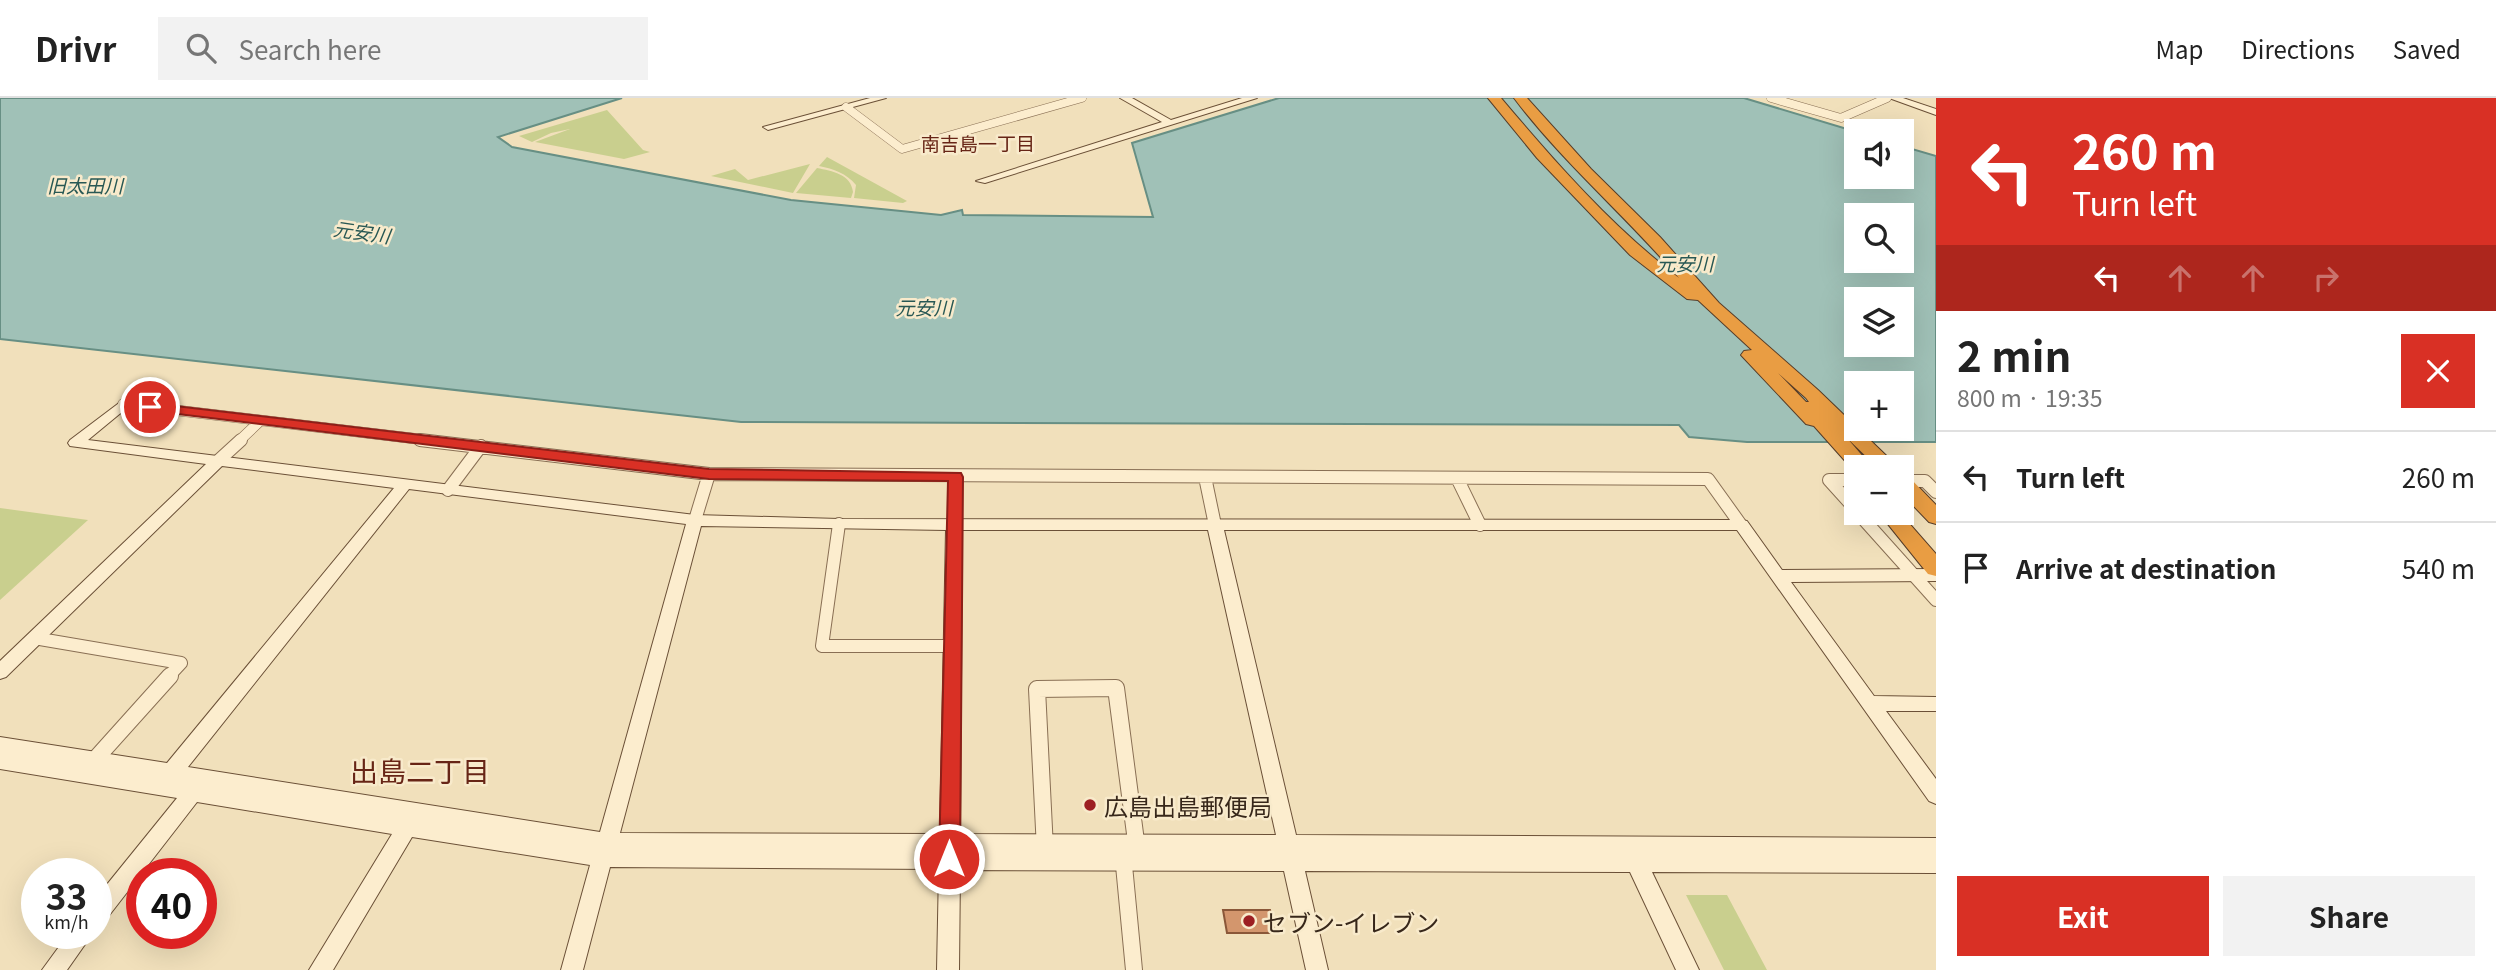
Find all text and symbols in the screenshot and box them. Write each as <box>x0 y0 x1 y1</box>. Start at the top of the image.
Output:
search box <box>158 17 648 80</box>
text: Drivr <box>35 24 116 72</box>
icon: search <box>182 29 220 67</box>
text: Search here <box>238 30 381 67</box>
text: Map <box>2155 31 2203 66</box>
text: Directions <box>2241 31 2355 66</box>
text: Saved <box>2393 31 2461 66</box>
text: 260 m <box>2072 113 2217 184</box>
map controls <box>1844 119 1914 525</box>
button: sound <box>1844 119 1914 189</box>
icon: left <box>1957 126 2048 217</box>
district label: 南吉島一丁目 <box>921 129 1035 156</box>
water label: 旧太田川 <box>47 171 125 198</box>
text: Turn left <box>2072 179 2197 225</box>
button: search <box>1844 203 1914 273</box>
water label: 元安川 <box>332 214 394 249</box>
water label: 元安川 <box>1656 249 1715 276</box>
icon: left <box>2088 259 2126 297</box>
icon: ahead <box>2161 259 2199 297</box>
icon: ahead <box>2234 259 2272 297</box>
icon: right <box>2307 259 2345 297</box>
button: layers <box>1844 287 1914 357</box>
water label: 元安川 <box>895 293 954 320</box>
text: 2 min <box>1957 323 2072 384</box>
button: close <box>2401 334 2475 408</box>
button: + <box>1844 371 1914 441</box>
pin <box>120 377 180 437</box>
text: 800 m · 19:35 <box>1957 380 2102 414</box>
icon: arrive <box>131 388 169 426</box>
button: − <box>1844 455 1914 525</box>
icon: left <box>1957 458 1995 496</box>
text: Turn left <box>2016 458 2125 495</box>
text: 260 m <box>2402 458 2475 495</box>
icon: arrive <box>1957 549 1995 587</box>
text: Arrive at destination <box>2016 549 2277 586</box>
text: 540 m <box>2402 549 2475 586</box>
district label: 出島二丁目 <box>350 750 490 790</box>
place label: 広島出島郵便局 <box>1104 788 1272 823</box>
marker: 広島出島郵便局 <box>1082 797 1098 813</box>
position arrow <box>912 822 986 896</box>
speed limit sign: 40 <box>126 858 217 949</box>
text: 33 <box>46 869 87 920</box>
button: Exit <box>1957 876 2209 956</box>
button: Share <box>2223 876 2475 956</box>
place label: セブン-イレブン <box>1263 904 1439 939</box>
text: km/h <box>44 908 89 934</box>
marker: セブン-イレブン <box>1241 913 1257 929</box>

